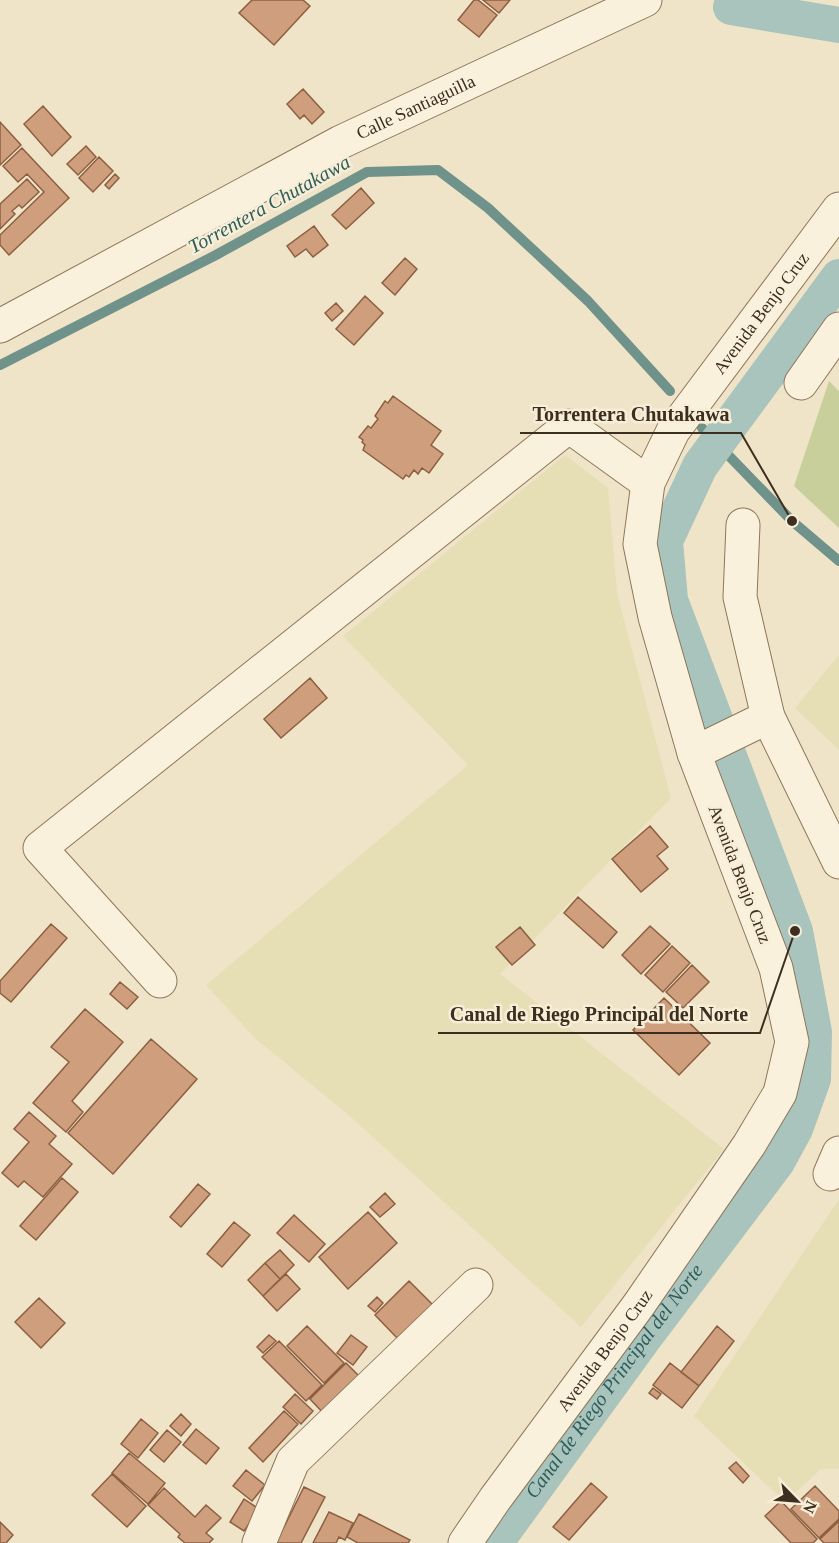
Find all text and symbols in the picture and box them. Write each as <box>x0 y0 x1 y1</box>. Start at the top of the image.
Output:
street label: Calle Santiaguilla <box>353 71 478 143</box>
water label: Torrentera Chutakawa <box>184 150 354 258</box>
street label: Avenida Benjo Cruz <box>709 249 813 378</box>
callout: Torrentera Chutakawa <box>520 395 741 433</box>
text: Torrentera Chutakawa <box>532 403 730 425</box>
street label: Avenida Benjo Cruz <box>704 802 776 946</box>
callout: Canal de Riego Principal del Norte <box>438 995 760 1033</box>
text: Canal de Riego Principal del Norte <box>450 1003 748 1026</box>
water label: Canal de Riego Principal del Norte <box>520 1259 707 1502</box>
street label: Avenida Benjo Cruz <box>553 1286 656 1415</box>
north arrow <box>767 1471 827 1531</box>
text: N <box>800 1498 820 1516</box>

